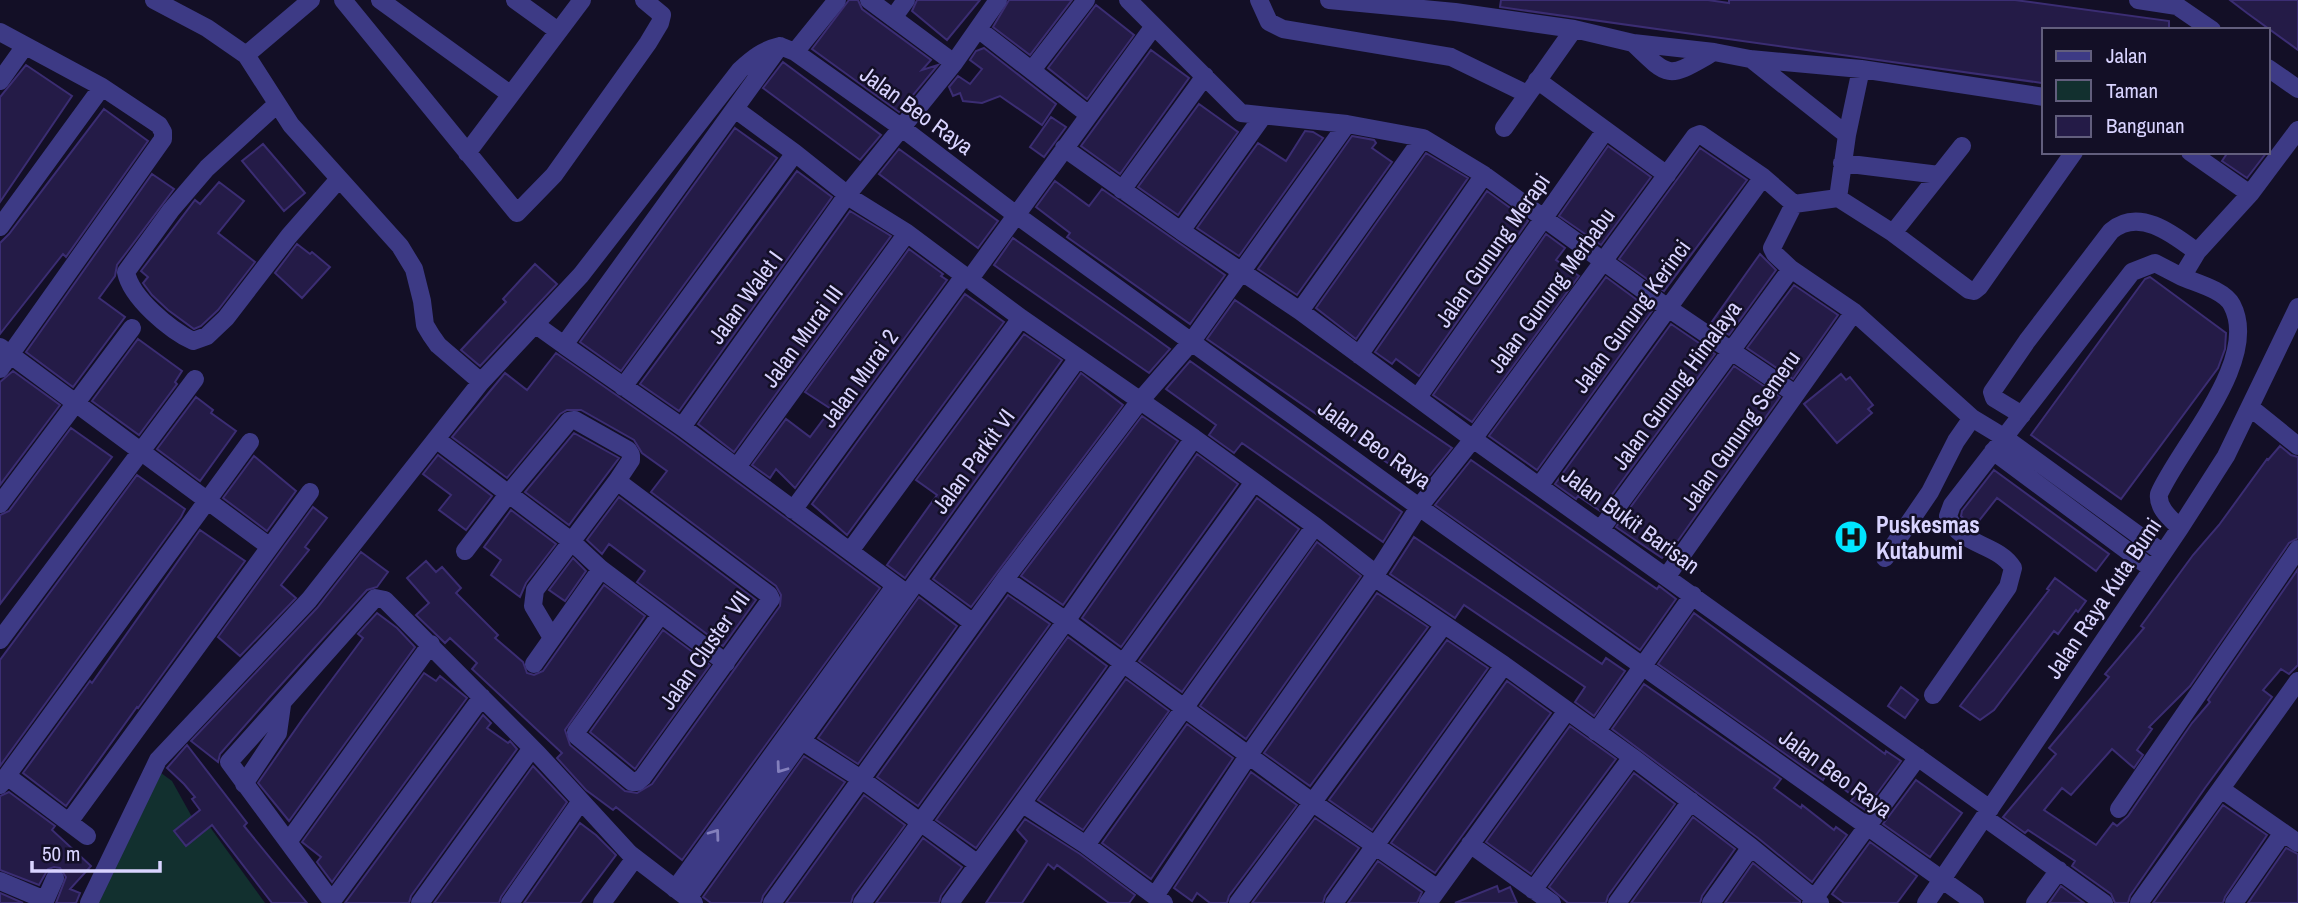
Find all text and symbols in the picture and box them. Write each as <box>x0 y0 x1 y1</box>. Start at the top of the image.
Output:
legend <box>2042 28 2270 154</box>
text: Jalan <box>2106 41 2147 70</box>
street label: Jalan Beo Raya <box>854 58 980 162</box>
text: Taman <box>2106 76 2158 105</box>
text: Bangunan <box>2106 111 2185 140</box>
street label: Jalan Gunung Merapi <box>1427 167 1557 333</box>
street label: Jalan Gunung Merbabu <box>1481 201 1621 379</box>
street label: Jalan Gunung Kerinci <box>1565 233 1697 399</box>
street label: Jalan Walet I <box>701 244 789 350</box>
street label: Jalan Murai III <box>754 279 850 393</box>
street label: Jalan Gunung Himalaya <box>1604 294 1748 476</box>
street label: Jalan Murai 2 <box>813 323 905 433</box>
street label: Jalan Gunung Semeru <box>1673 344 1807 516</box>
street label: Jalan Beo Raya <box>1312 392 1438 496</box>
street label: Jalan Parkit VI <box>924 402 1022 520</box>
street label: Jalan Bukit Barisan <box>1556 459 1706 581</box>
place label: Puskesmas Kutabumi <box>1876 509 1980 566</box>
street label: Jalan Raya Kuta Bumi <box>2038 512 2168 684</box>
hospital icon: Puskesmas Kutabumi <box>1832 518 1870 556</box>
street label: Jalan Cluster VII <box>652 584 756 716</box>
street label: Jalan Beo Raya <box>1773 721 1899 825</box>
one-way arrow <box>777 760 789 773</box>
one-way arrow <box>707 829 720 842</box>
scale bar <box>32 830 159 874</box>
text: 50 m <box>42 839 80 868</box>

